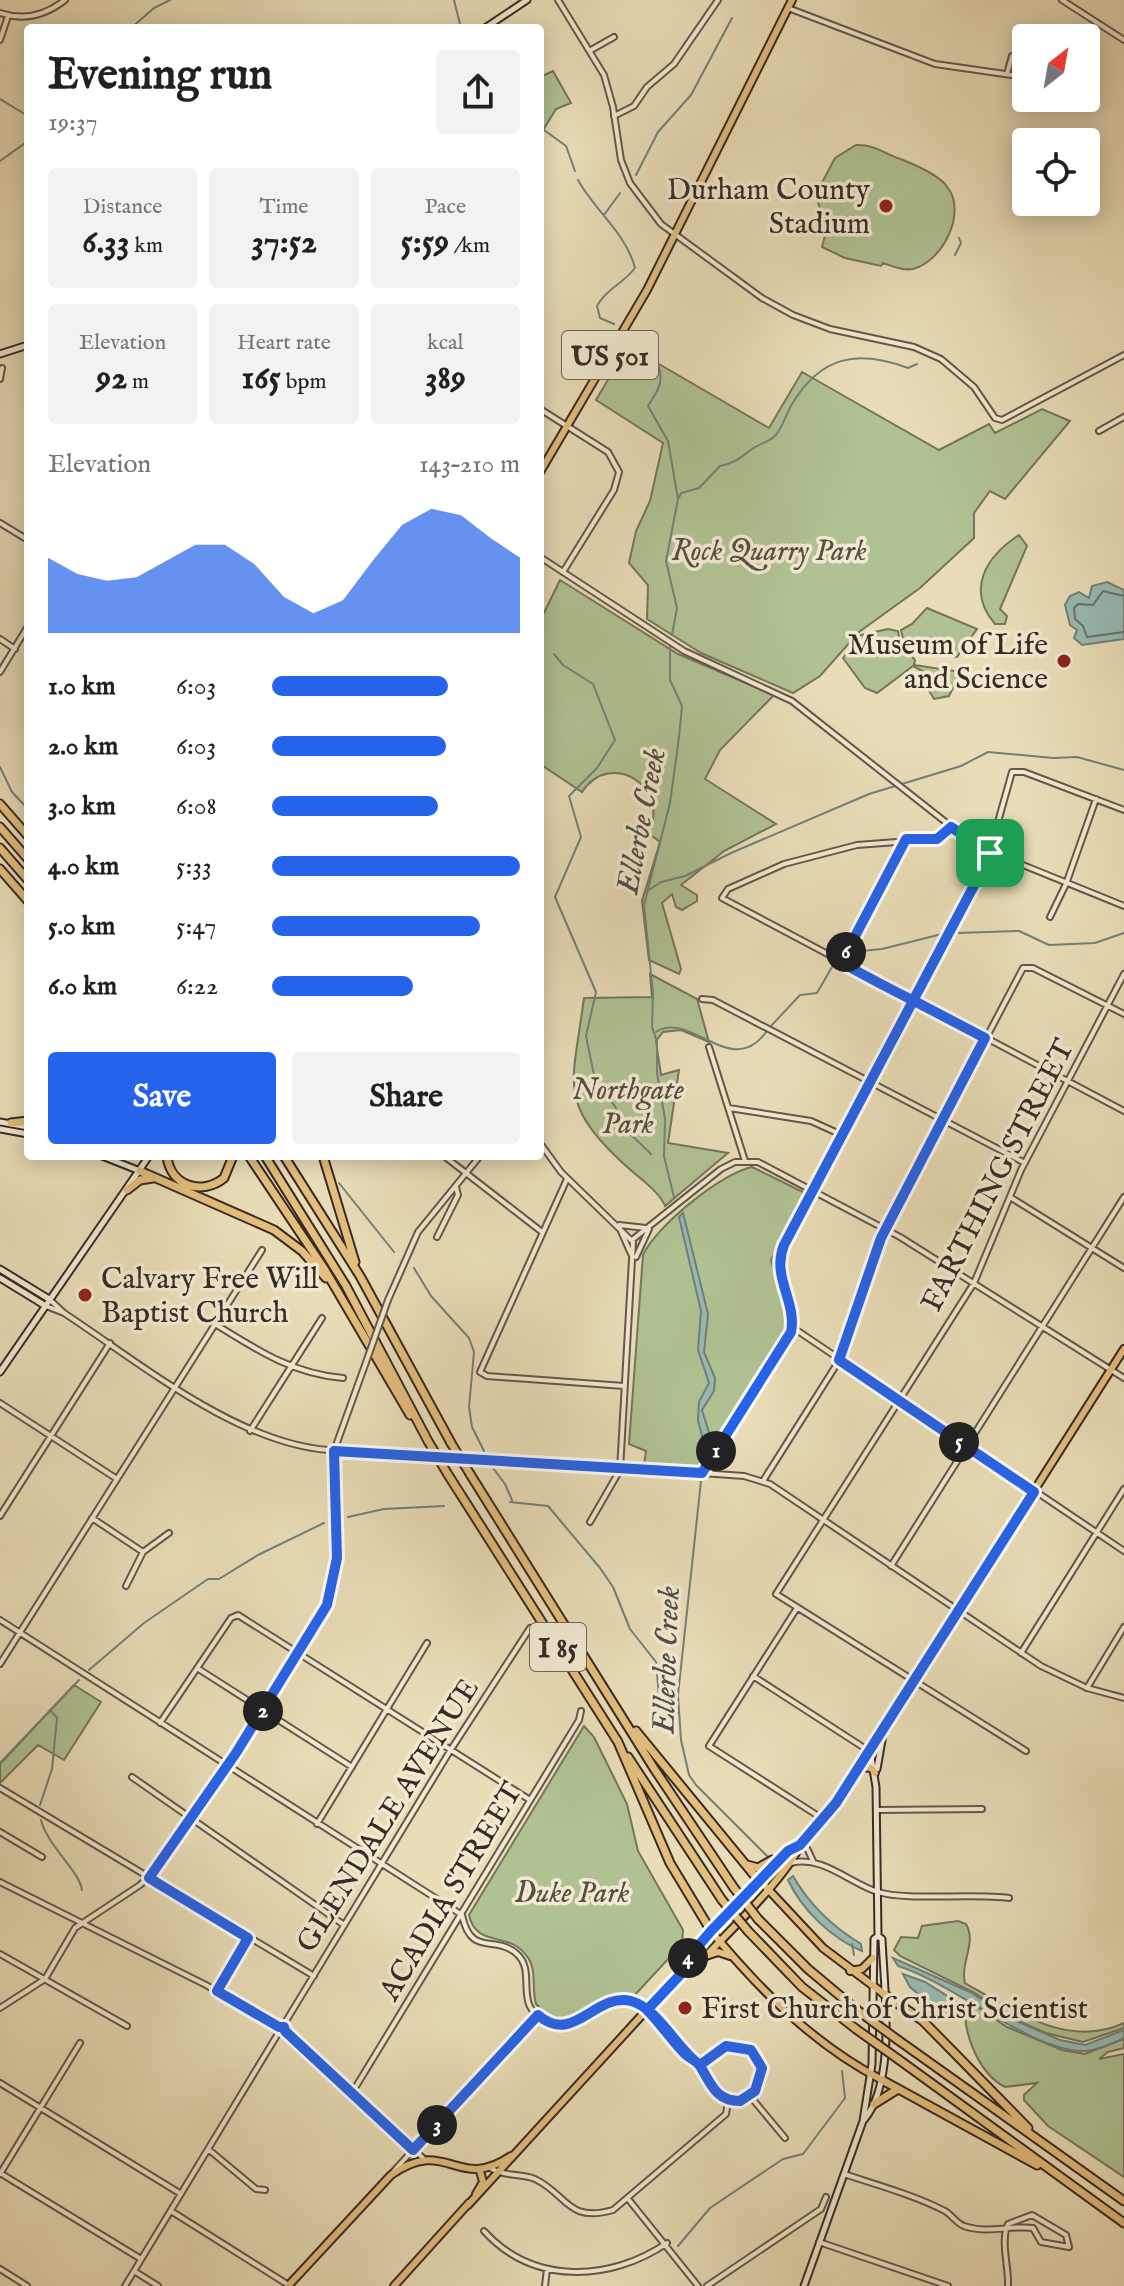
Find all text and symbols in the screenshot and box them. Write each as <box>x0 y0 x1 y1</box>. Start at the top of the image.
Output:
north arrow <box>1012 24 1100 112</box>
map controls <box>1012 24 1100 216</box>
text: Evening run <box>48 48 272 104</box>
button: share <box>436 50 520 134</box>
text: 19:37 <box>48 106 98 139</box>
button: locate <box>1012 128 1100 216</box>
place label: Durham County Stadium <box>667 172 870 244</box>
text: Distance <box>83 193 162 221</box>
text: Time <box>260 193 308 221</box>
text: Pace <box>425 193 466 221</box>
marker: Durham County Stadium <box>877 197 895 215</box>
text: 6.33 <box>82 221 129 264</box>
text: 37:52 <box>251 221 317 264</box>
text: 5:59 <box>401 221 449 264</box>
text: km <box>129 232 163 260</box>
text: /km <box>449 232 490 260</box>
text: Elevation <box>79 329 166 357</box>
text: Heart rate <box>237 329 331 357</box>
text: kcal <box>427 329 464 357</box>
road number: US 501 <box>562 331 658 379</box>
text: 92 <box>96 357 127 400</box>
text: 165 <box>242 357 281 400</box>
text: 389 <box>425 357 466 400</box>
text: m <box>127 368 149 396</box>
text: bpm <box>281 368 326 396</box>
text: Elevation <box>48 448 151 481</box>
text: 143–210 m <box>419 448 520 481</box>
park label: Rock Quarry Park <box>671 533 867 571</box>
place label: Museum of Life and Science <box>848 627 1048 699</box>
marker: Museum of Life and Science <box>1055 652 1073 670</box>
text: 1.0 km <box>48 670 116 703</box>
text: 6:03 <box>176 670 216 703</box>
text: 2.0 km <box>48 730 118 763</box>
text: 6:03 <box>176 730 216 763</box>
water label: Ellerbe Creek <box>608 745 677 899</box>
text: 3.0 km <box>48 790 116 823</box>
text: 6:08 <box>176 790 217 823</box>
pin <box>956 819 1024 887</box>
icon: arrive <box>968 831 1012 875</box>
text: 4.0 km <box>48 850 119 883</box>
text: 5:33 <box>176 850 212 883</box>
text: 5.0 km <box>48 910 115 943</box>
text: 5:47 <box>176 910 216 943</box>
pin: 6 <box>826 932 866 972</box>
text: 6 <box>841 938 851 966</box>
text: 6.0 km <box>48 970 117 1003</box>
text: 6:22 <box>176 970 218 1003</box>
street label: FARTHING STREET <box>914 1033 1084 1318</box>
button: Save <box>48 1052 276 1144</box>
button: Share <box>292 1052 520 1144</box>
park label: Northgate Park <box>572 1072 684 1144</box>
place label: Calvary Free Will Baptist Church <box>101 1261 319 1333</box>
marker: Calvary Free Will Baptist Church <box>76 1286 94 1304</box>
pin: 5 <box>939 1422 979 1462</box>
text: 5 <box>955 1428 963 1456</box>
pin: 1 <box>696 1431 736 1471</box>
text: 1 <box>712 1437 720 1465</box>
water label: Ellerbe Creek <box>644 1585 691 1736</box>
road number: I 85 <box>530 1623 586 1671</box>
street label: GLENDALE AVENUE <box>289 1672 488 1960</box>
pin: 2 <box>243 1691 283 1731</box>
text: 2 <box>258 1697 268 1725</box>
street label: ACADIA STREET <box>371 1776 532 2009</box>
park label: Duke Park <box>514 1875 630 1913</box>
pin: 4 <box>668 1938 708 1978</box>
text: 4 <box>683 1944 693 1972</box>
place label: First Church of Christ Scientist <box>701 1991 1088 2029</box>
marker: First Church of Christ Scientist <box>676 1999 694 2017</box>
pin: 3 <box>417 2105 457 2145</box>
text: 3 <box>433 2111 441 2139</box>

